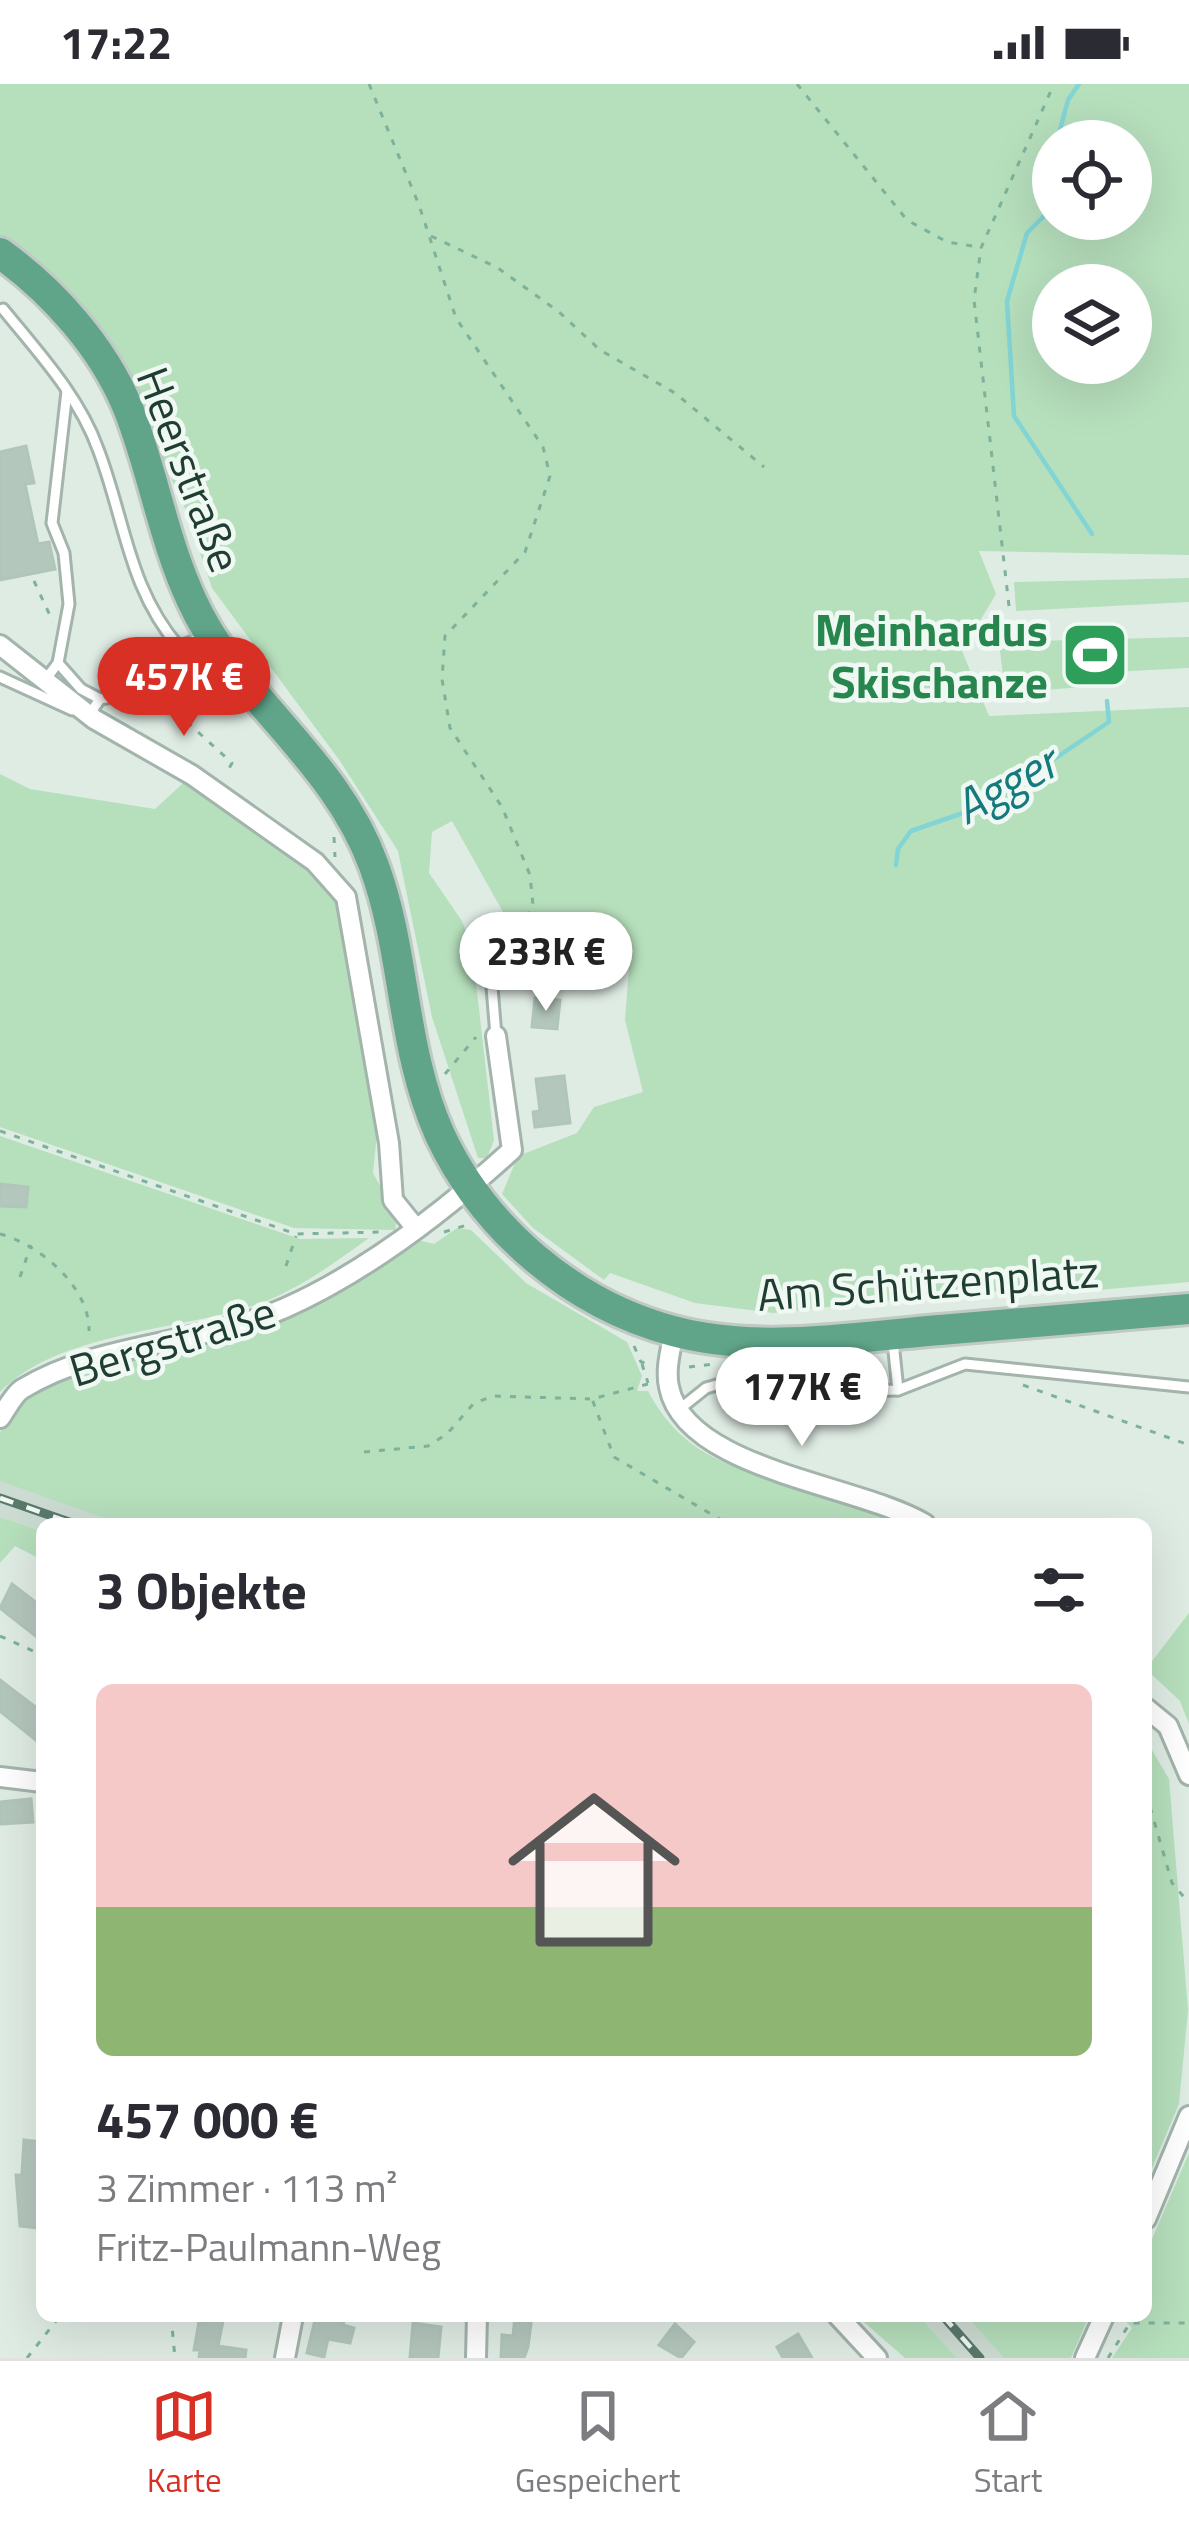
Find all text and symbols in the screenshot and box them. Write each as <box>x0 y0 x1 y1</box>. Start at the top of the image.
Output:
text: 17:22 <box>60 8 172 76</box>
map controls <box>1032 120 1152 384</box>
button: locate <box>1032 120 1152 240</box>
button: layers <box>1032 264 1152 384</box>
street label: Heerstraße <box>120 357 260 581</box>
place label: Meinhardus Skischanze <box>815 595 1048 715</box>
sports icon: Meinhardus Skischanze <box>1060 620 1130 690</box>
pin: 457K € <box>86 637 282 739</box>
text: 457K € <box>124 646 244 705</box>
water label: Agger <box>940 723 1075 842</box>
pin: 233K € <box>448 912 644 1014</box>
text: 233K € <box>486 921 606 980</box>
street label: Am Schützenplatz <box>755 1236 1101 1328</box>
street label: Bergstraße <box>61 1276 283 1404</box>
pin: 177K € <box>704 1347 900 1449</box>
text: 177K € <box>742 1356 862 1415</box>
text: 3 Objekte <box>96 1551 307 1629</box>
icon: filters <box>1026 1557 1092 1623</box>
icon: home <box>486 1762 702 1978</box>
text: 457 000 € <box>96 2080 318 2158</box>
text: 3 Zimmer · 113 m² <box>96 2158 398 2217</box>
text: Fritz-Paulmann-Weg <box>96 2217 441 2276</box>
tab: Karte <box>147 2383 222 2505</box>
tab: Gespeichert <box>515 2383 680 2505</box>
tab: Start <box>974 2383 1042 2505</box>

